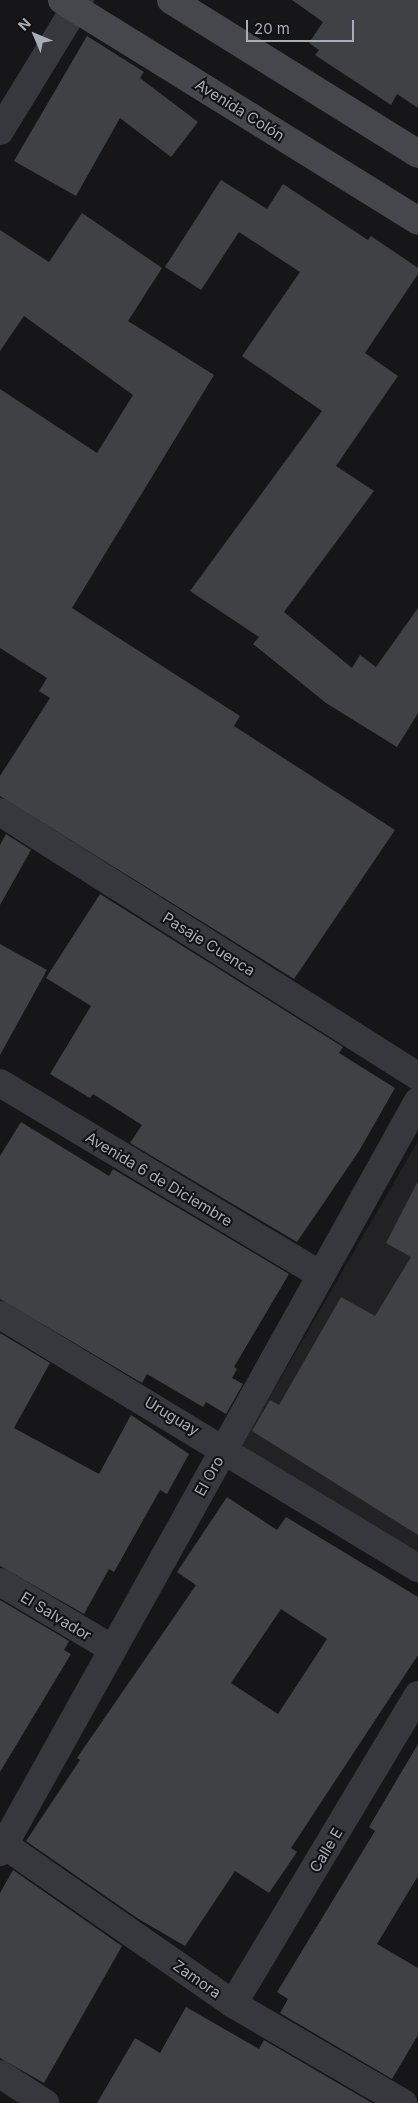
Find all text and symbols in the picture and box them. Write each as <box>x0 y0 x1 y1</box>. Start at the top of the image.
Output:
north arrow <box>10 10 60 60</box>
scale bar <box>248 10 356 42</box>
text: N <box>14 14 34 34</box>
text: 20 m <box>254 19 290 38</box>
street label: Avenida Colón <box>192 75 288 145</box>
street label: Pasaje Cuenca <box>159 908 259 980</box>
street label: Avenida 6 de Diciembre <box>82 1128 236 1230</box>
street label: Uruguay <box>141 1393 203 1439</box>
street label: El Oro <box>191 1453 227 1499</box>
street label: El Salvador <box>17 1588 95 1644</box>
street label: Calle E <box>306 1825 346 1875</box>
street label: Zamora <box>170 1956 224 2002</box>

